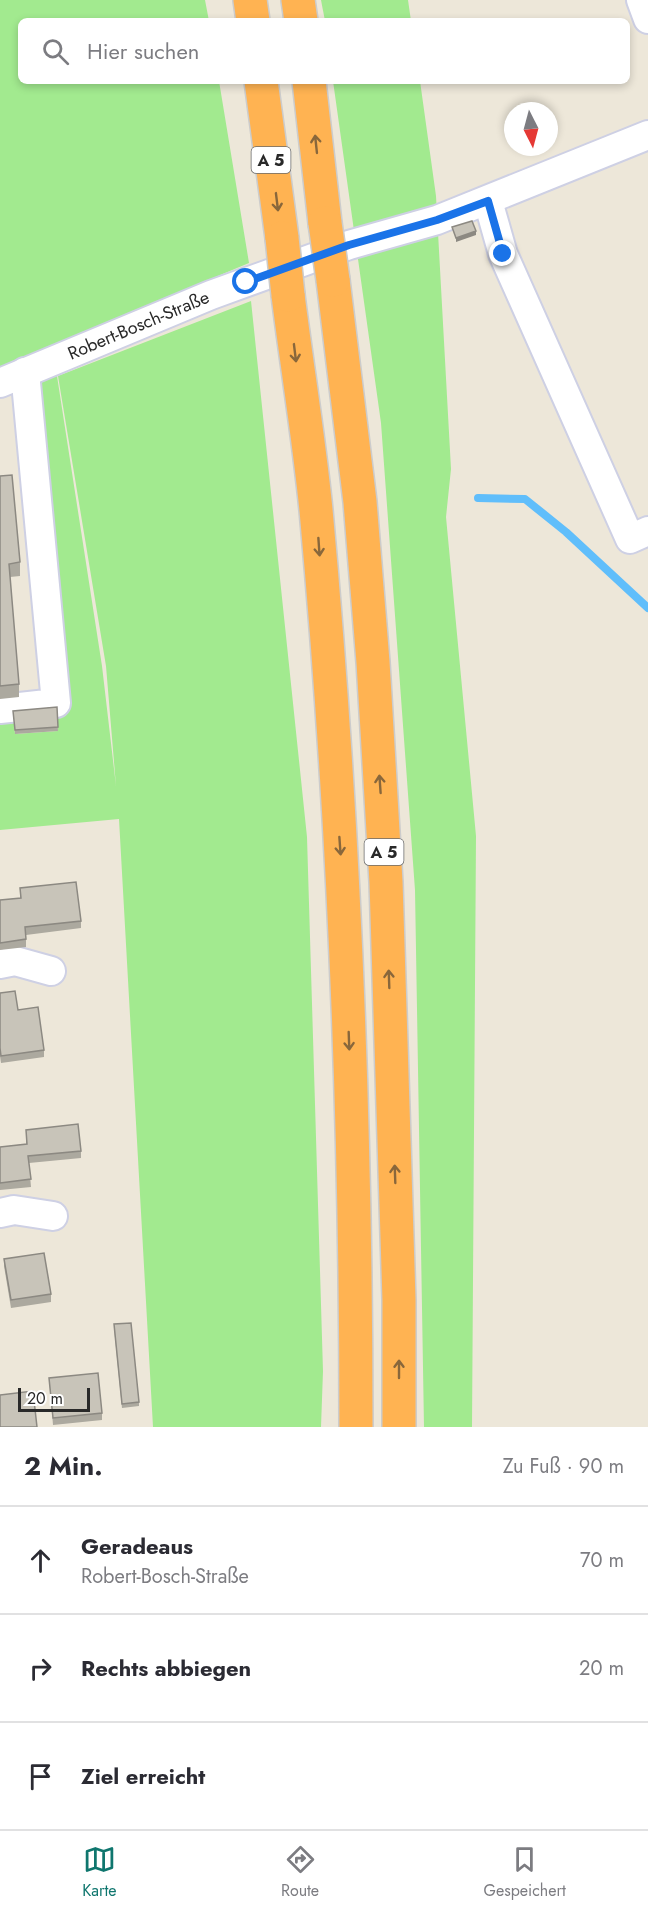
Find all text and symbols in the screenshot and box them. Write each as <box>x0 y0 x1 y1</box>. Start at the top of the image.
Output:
search box <box>18 18 630 84</box>
icon: search <box>39 35 72 68</box>
text: Hier suchen <box>87 35 199 67</box>
north arrow <box>504 102 558 156</box>
one-way arrow <box>310 135 321 155</box>
road number: A 5 <box>252 147 290 173</box>
one-way arrow <box>271 191 282 211</box>
route end <box>489 240 515 266</box>
route start <box>232 268 258 294</box>
street label: Robert-Bosch-Straße <box>64 284 213 366</box>
one-way arrow <box>290 343 301 363</box>
one-way arrow <box>313 537 324 557</box>
one-way arrow <box>374 774 385 794</box>
one-way arrow <box>335 836 346 856</box>
road number: A 5 <box>364 839 404 865</box>
one-way arrow <box>384 969 395 989</box>
one-way arrow <box>343 1031 354 1051</box>
one-way arrow <box>390 1164 401 1184</box>
one-way arrow <box>393 1359 405 1379</box>
scale bar <box>18 1385 90 1412</box>
text: 20 m <box>27 1387 63 1410</box>
text: 2 Min. <box>24 1447 103 1485</box>
text: Zu Fuß · 90 m <box>503 1452 624 1481</box>
text: Geradeaus <box>81 1530 193 1562</box>
icon: ahead <box>24 1544 57 1577</box>
text: 70 m <box>580 1546 624 1575</box>
text: Robert-Bosch-Straße <box>81 1562 249 1591</box>
icon: right <box>24 1652 57 1685</box>
text: Rechts abbiegen <box>81 1652 251 1684</box>
text: 20 m <box>579 1654 624 1683</box>
icon: arrive <box>24 1760 57 1793</box>
text: Ziel erreicht <box>81 1760 205 1792</box>
tab: Karte <box>82 1843 117 1902</box>
tab: Route <box>281 1843 319 1902</box>
tab: Gespeichert <box>484 1843 566 1902</box>

